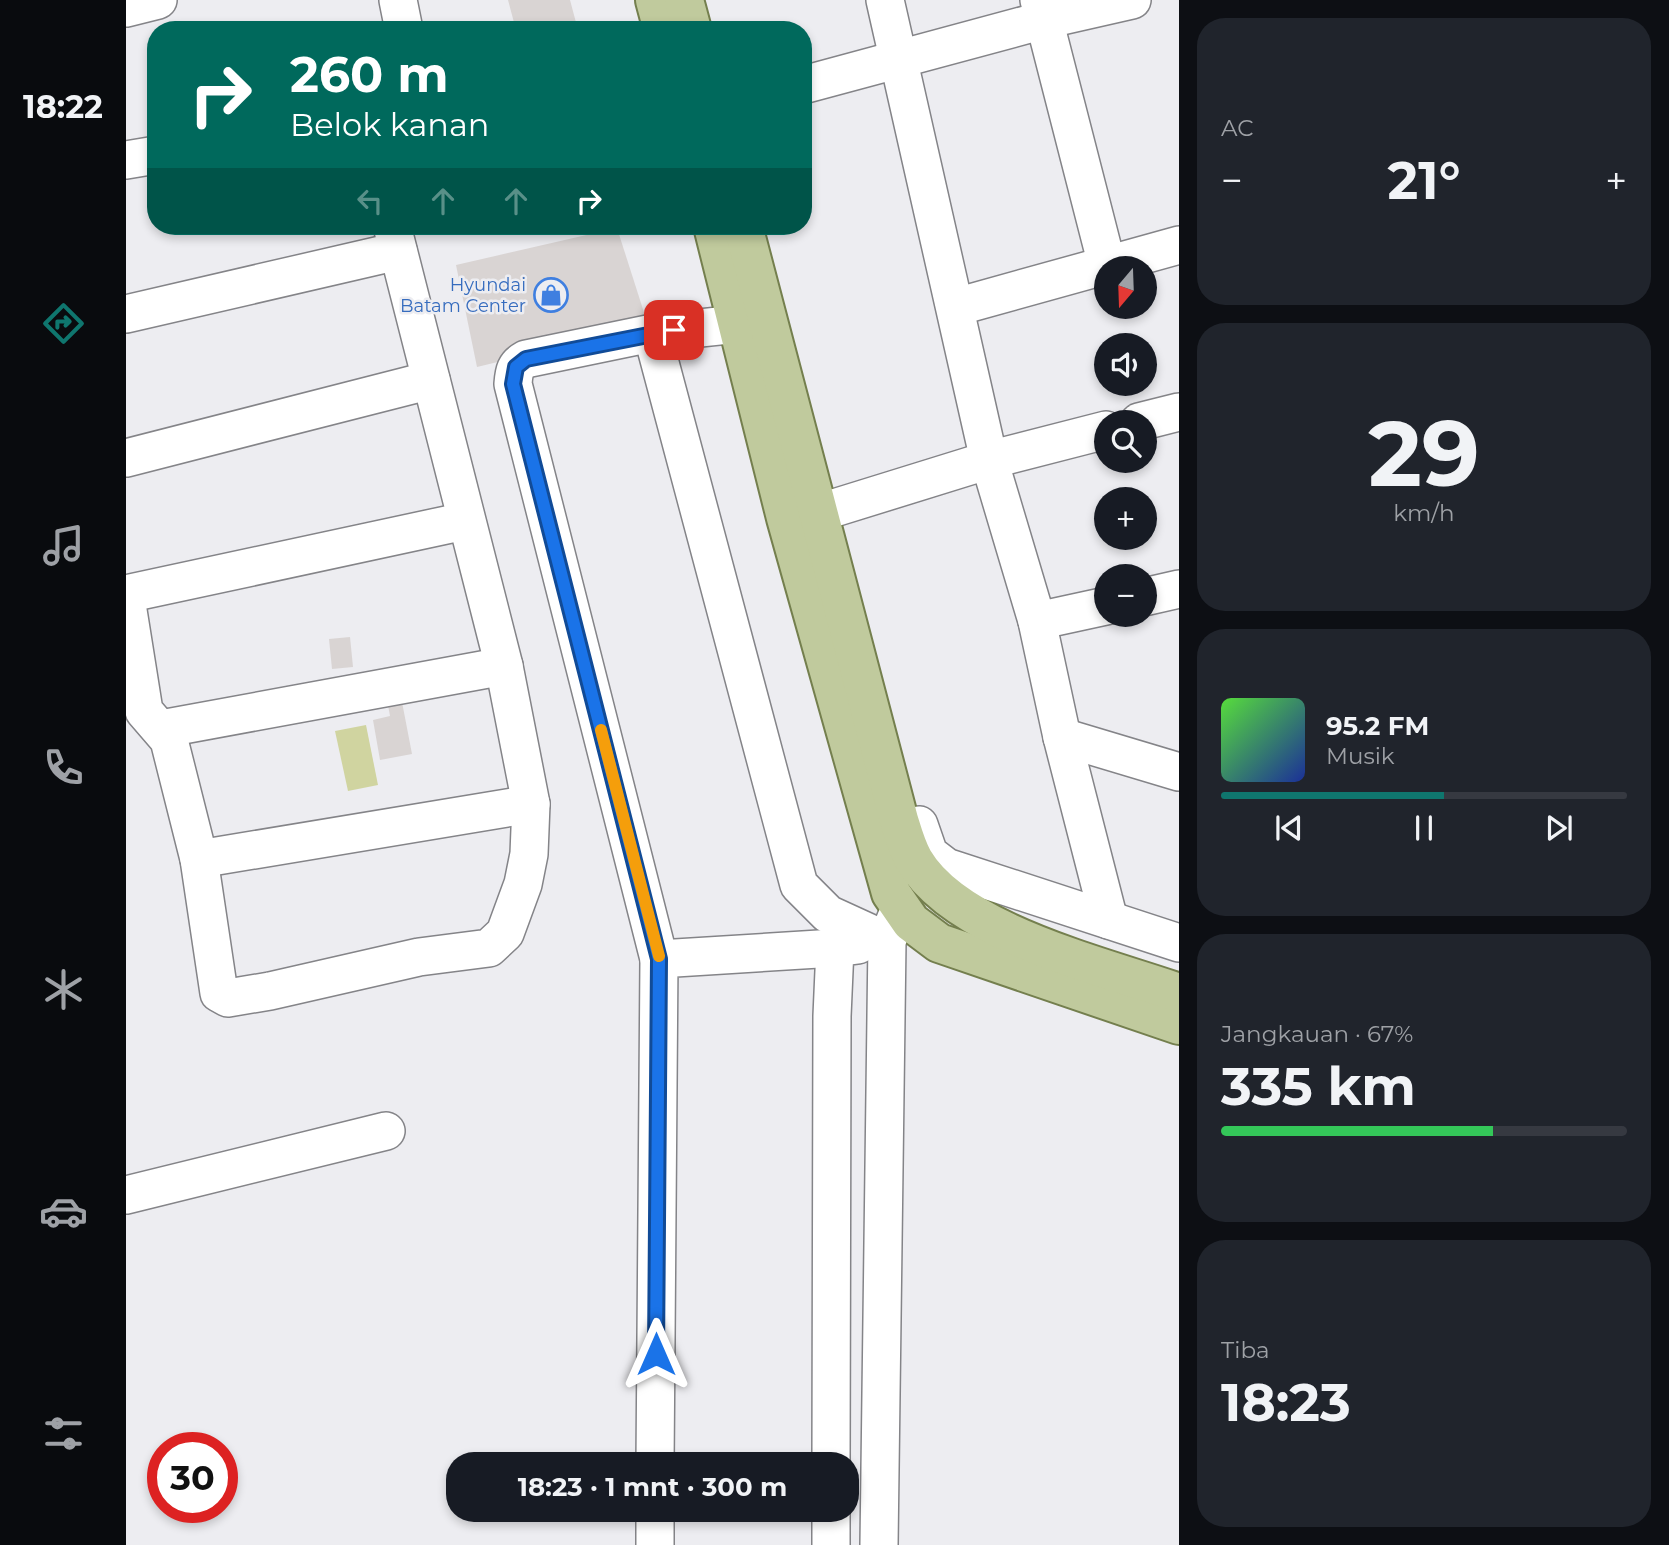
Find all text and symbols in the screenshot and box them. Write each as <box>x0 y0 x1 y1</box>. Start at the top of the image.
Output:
text: 260 m <box>290 45 449 104</box>
icon: right <box>175 49 266 140</box>
text: 18:22 <box>23 87 103 126</box>
text: Belok kanan <box>290 105 490 144</box>
text: AC <box>1221 114 1254 142</box>
text: 21° <box>1388 149 1460 212</box>
text: − <box>1221 157 1243 204</box>
text: + <box>1605 157 1627 204</box>
icon: left <box>351 182 389 220</box>
icon: ahead <box>424 182 462 220</box>
icon: ahead <box>497 182 535 220</box>
icon: right <box>570 182 608 220</box>
north arrow <box>1094 256 1157 318</box>
map controls <box>1094 256 1157 627</box>
place label: Hyundai Batam Center <box>400 274 526 317</box>
shop icon: Hyundai Batam Center <box>532 276 570 314</box>
icon: directions <box>39 299 88 348</box>
pin <box>644 300 704 360</box>
icon: arrive <box>655 311 693 349</box>
button: sound <box>1094 333 1157 396</box>
text: 29 <box>1368 398 1480 509</box>
button: search <box>1094 410 1157 473</box>
button: + <box>1094 487 1157 550</box>
text: km/h <box>1393 499 1455 527</box>
icon: music <box>39 521 88 570</box>
button: − <box>1094 564 1157 627</box>
text: 95.2 FM <box>1326 710 1429 742</box>
text: Musik <box>1326 742 1395 770</box>
icon: phone <box>39 743 88 792</box>
icon: previous <box>1270 809 1308 847</box>
icon: pause <box>1405 809 1443 847</box>
icon: next <box>1540 809 1578 847</box>
icon: climate <box>39 965 88 1014</box>
text: Jangkauan · 67% <box>1221 1020 1413 1048</box>
text: 335 km <box>1221 1055 1416 1118</box>
icon: car <box>39 1187 88 1236</box>
position arrow <box>619 1317 693 1391</box>
text: Tiba <box>1221 1336 1269 1364</box>
text: 18:23 <box>1221 1371 1351 1434</box>
icon: filters <box>39 1409 88 1458</box>
speed limit sign: 30 <box>147 1432 238 1523</box>
text: 18:23 · 1 mnt · 300 m <box>518 1471 787 1503</box>

